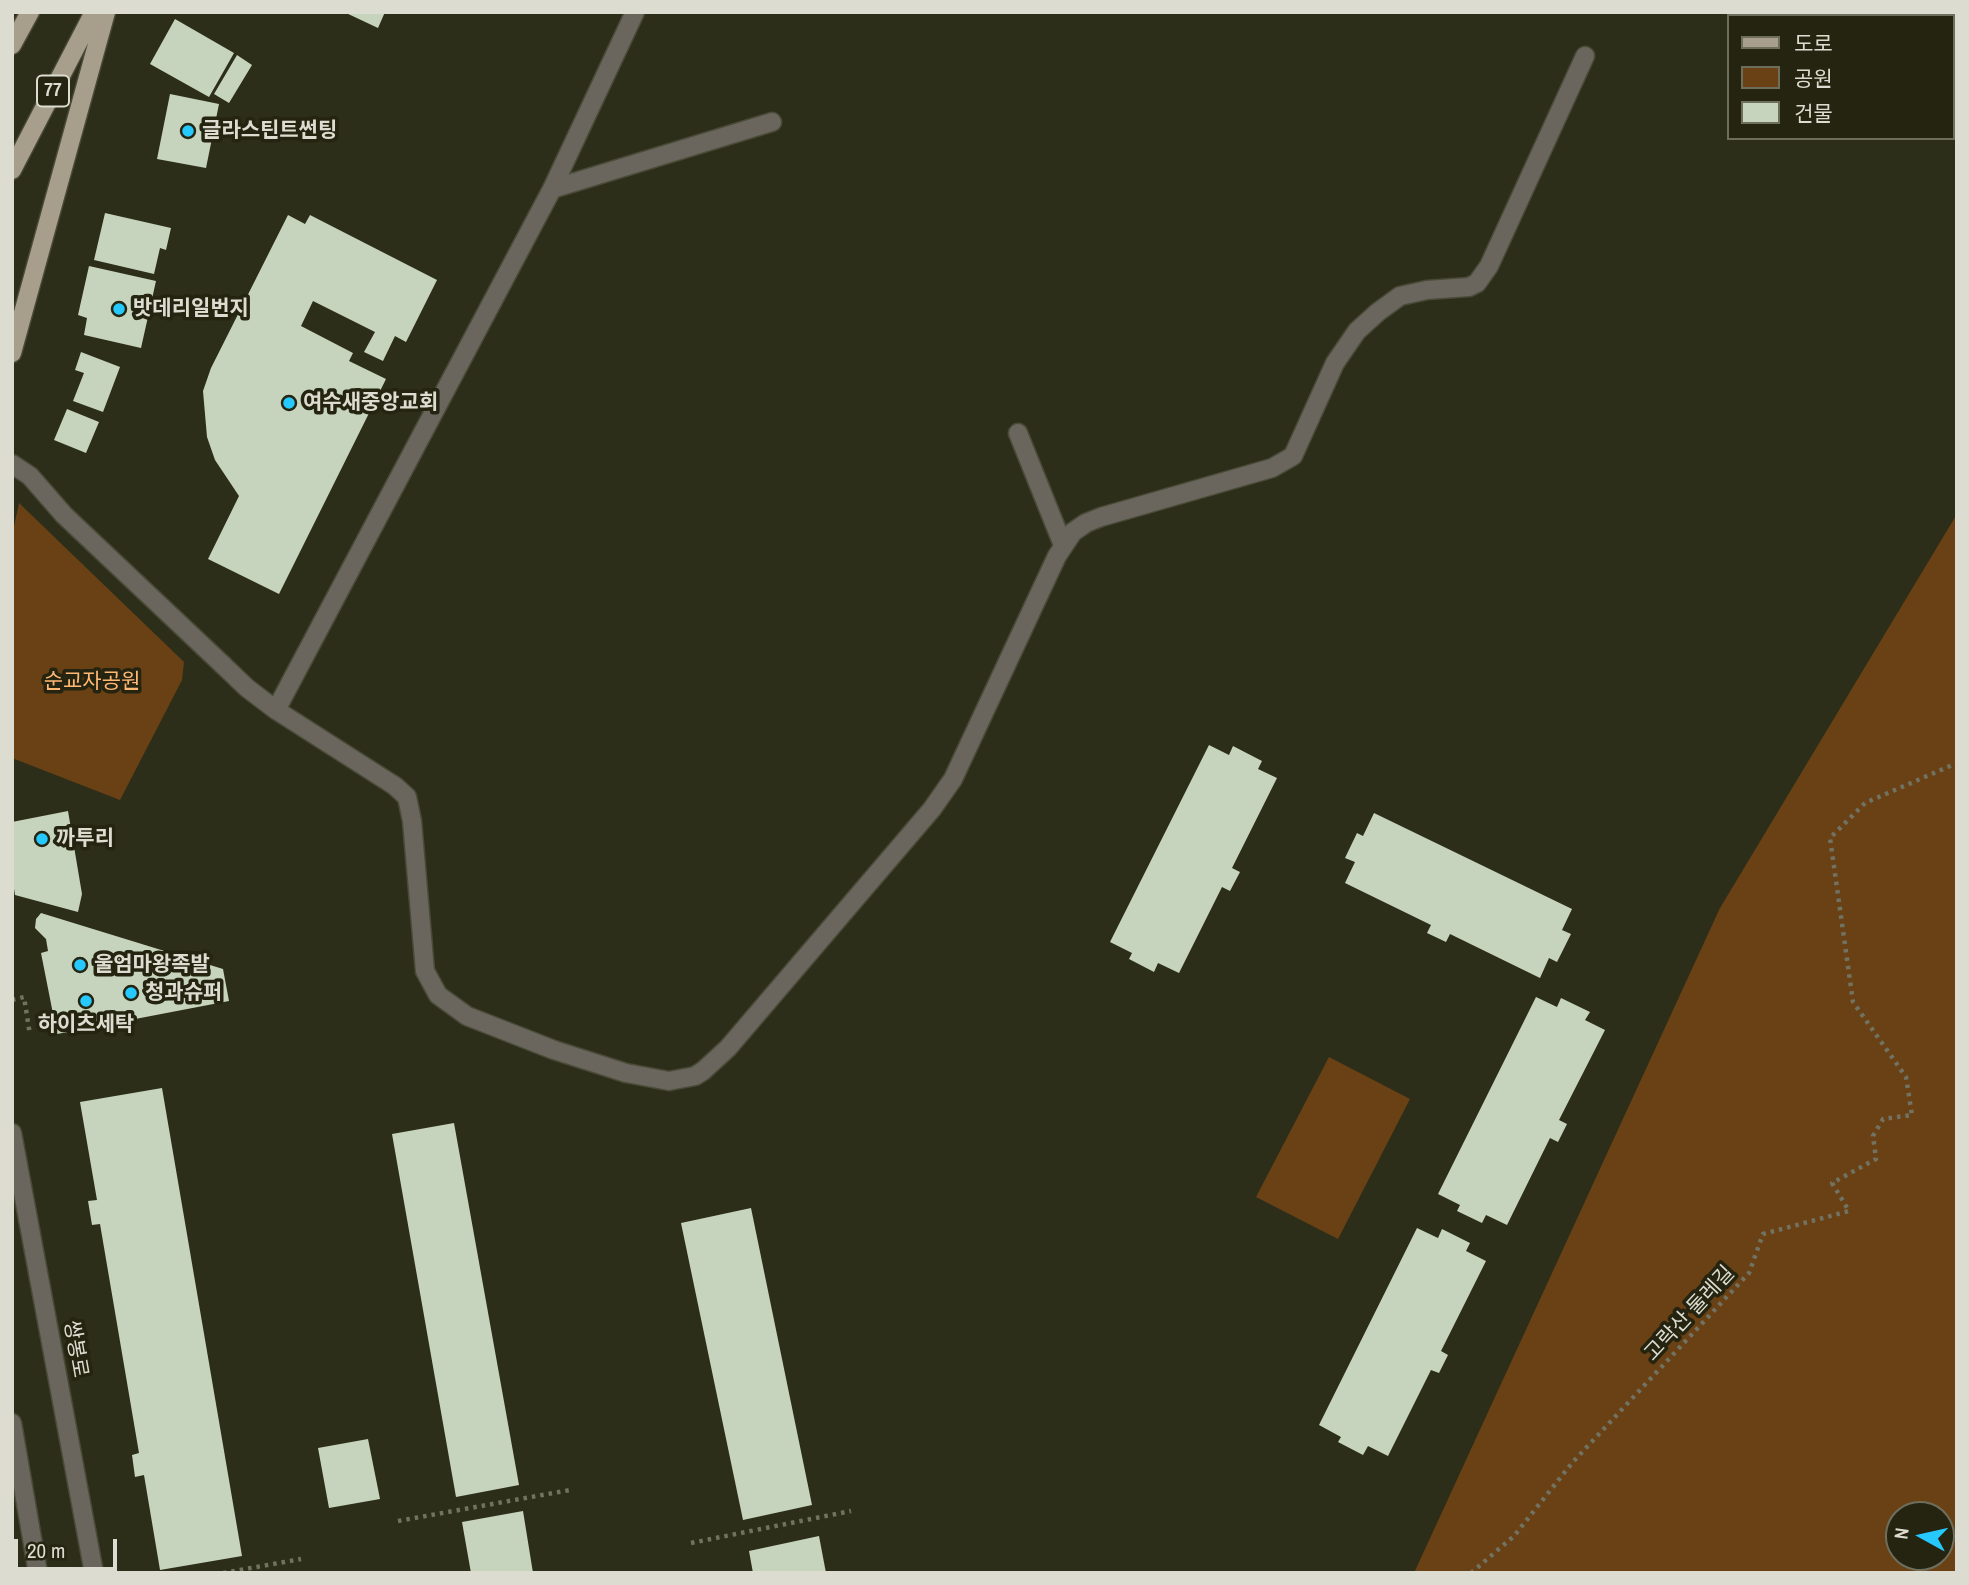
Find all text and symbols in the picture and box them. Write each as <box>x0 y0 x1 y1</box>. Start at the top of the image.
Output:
legend <box>1728 14 1955 140</box>
text: 도로 <box>1794 29 1833 58</box>
text: 공원 <box>1794 64 1833 93</box>
road number: 77 <box>37 76 69 106</box>
text: 건물 <box>1794 99 1833 128</box>
place label: 글라스틴트썬팅 <box>202 118 337 144</box>
marker: 글라스틴트썬팅 <box>180 123 196 139</box>
place label: 밧데리일번지 <box>133 296 249 322</box>
marker: 밧데리일번지 <box>111 301 127 317</box>
place label: 여수새중앙교회 <box>303 390 438 416</box>
marker: 여수새중앙교회 <box>281 395 297 411</box>
park label: 순교자공원 <box>44 669 140 695</box>
place label: 까투리 <box>56 826 114 852</box>
marker: 까투리 <box>34 831 50 847</box>
place label: 울엄마왕족발 <box>94 952 210 978</box>
marker: 울엄마왕족발 <box>72 957 88 973</box>
place label: 청과슈퍼 <box>145 980 222 1006</box>
marker: 청과슈퍼 <box>123 985 139 1001</box>
marker: 하이츠세탁 <box>78 993 94 1009</box>
place label: 하이츠세탁 <box>38 1012 134 1038</box>
street label: 고락산 둘레길 <box>1640 1261 1740 1367</box>
street label: 쌍봉로 <box>58 1318 92 1380</box>
north arrow <box>1885 1501 1955 1571</box>
scale bar <box>18 1526 121 1570</box>
text: N <box>1888 1526 1915 1541</box>
text: 20 m <box>27 1536 65 1565</box>

